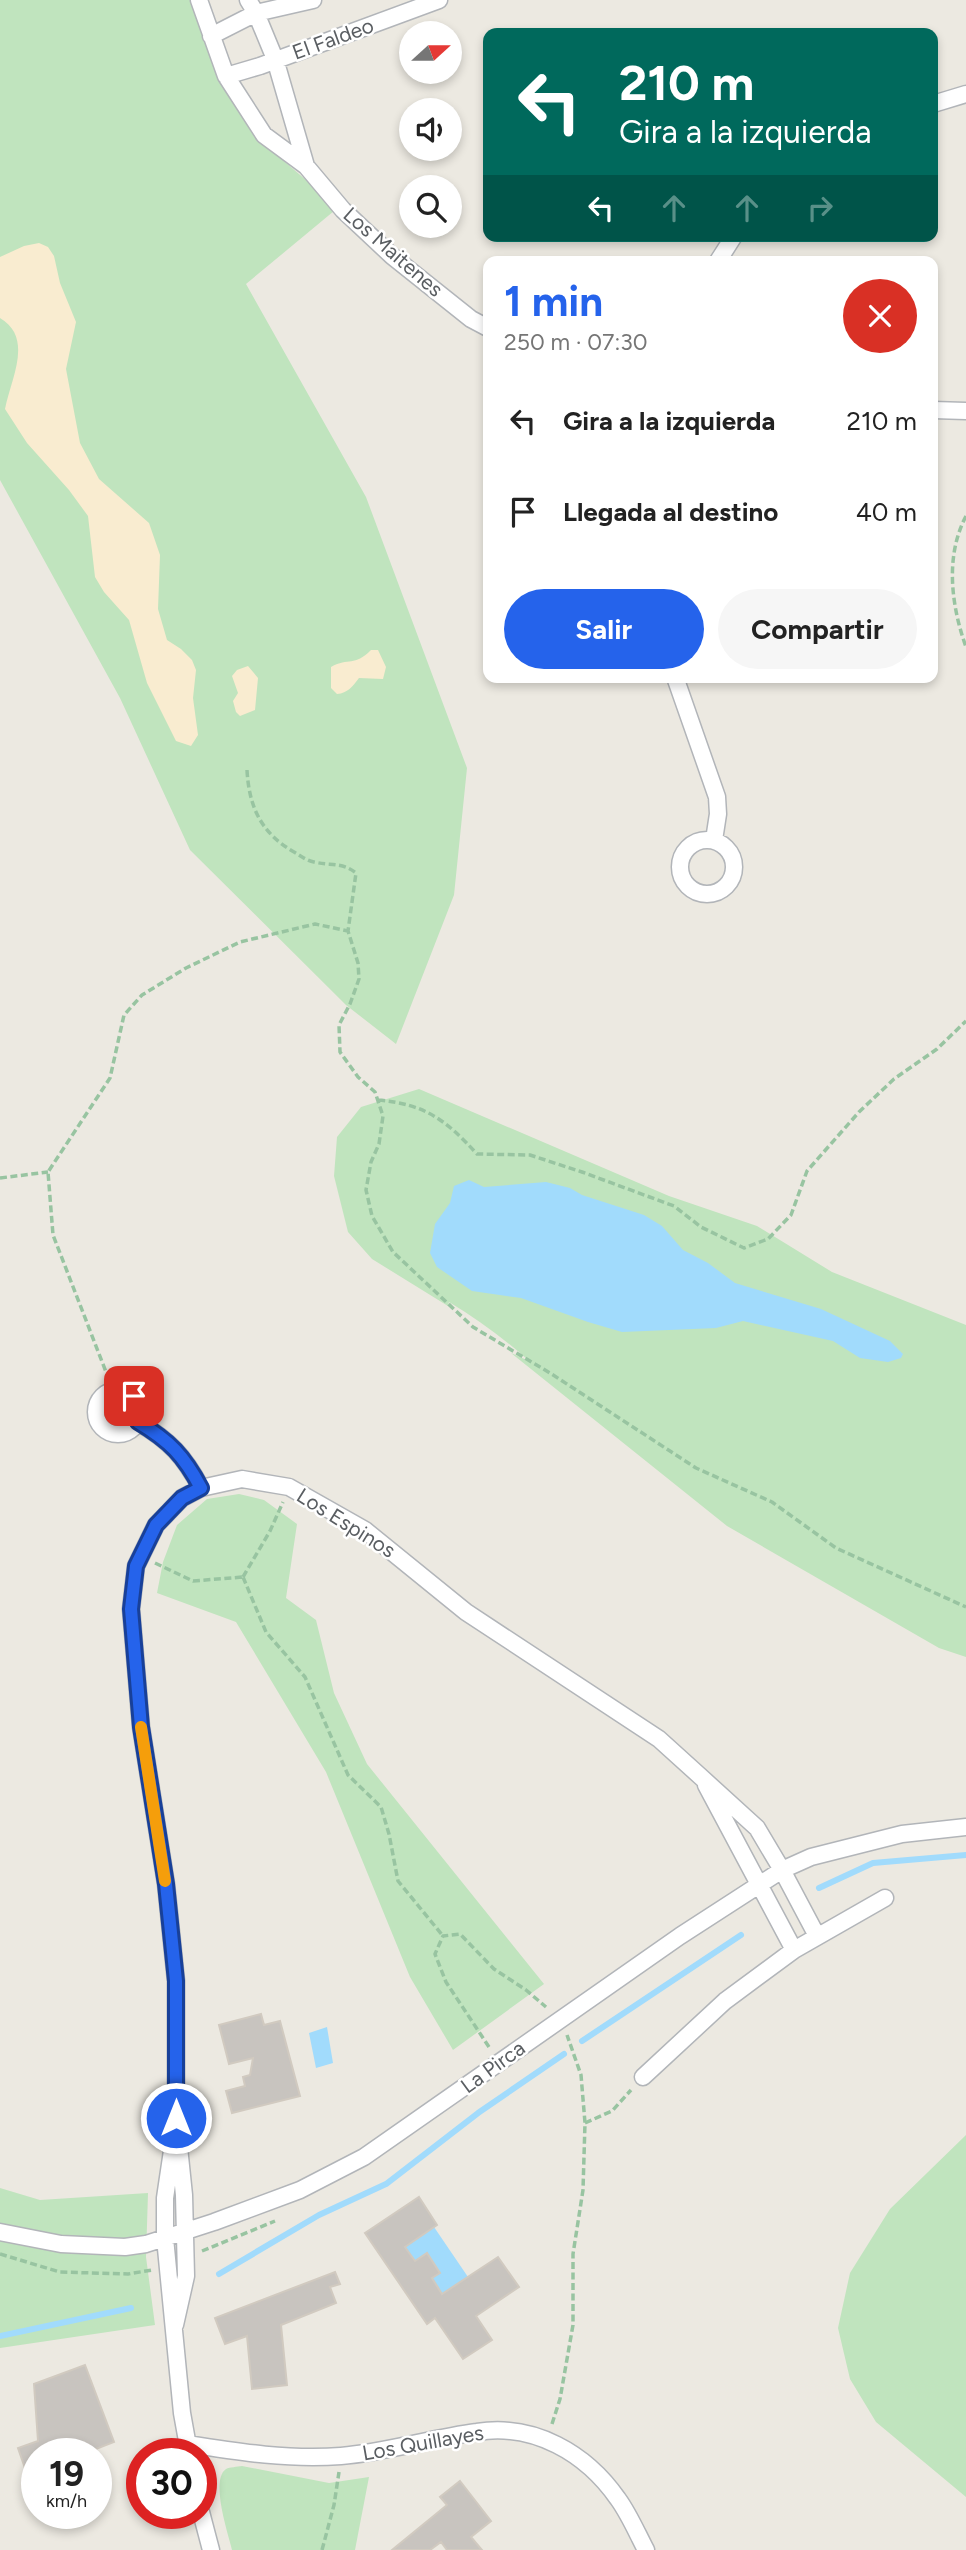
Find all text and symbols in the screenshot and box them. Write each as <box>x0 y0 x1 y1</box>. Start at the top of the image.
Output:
street label: El Faldeo <box>289 12 377 65</box>
north arrow <box>399 21 462 84</box>
map controls <box>399 21 462 238</box>
text: 210 m <box>619 53 754 112</box>
icon: left <box>504 56 595 147</box>
button: sound <box>399 98 462 161</box>
text: Gira a la izquierda <box>619 113 872 151</box>
button: search <box>399 175 462 238</box>
icon: left <box>582 189 620 227</box>
icon: ahead <box>655 189 693 227</box>
icon: ahead <box>728 189 766 227</box>
icon: right <box>801 189 839 227</box>
street label: Los Maitenes <box>338 202 448 302</box>
text: 1 min <box>504 276 603 327</box>
button: close <box>843 279 917 353</box>
text: 250 m · 07:30 <box>504 328 647 356</box>
icon: left <box>504 402 542 440</box>
text: Gira a la izquierda <box>563 405 775 437</box>
text: 210 m <box>847 405 917 437</box>
icon: arrive <box>504 493 542 531</box>
text: Llegada al destino <box>563 496 778 528</box>
text: 40 m <box>856 496 917 528</box>
button: Salir <box>504 589 704 669</box>
button: Compartir <box>718 589 917 669</box>
pin <box>104 1366 164 1426</box>
icon: arrive <box>115 1377 153 1415</box>
street label: Los Espinos <box>292 1482 400 1563</box>
street label: La Pirca <box>456 2035 530 2098</box>
position arrow <box>139 2081 213 2155</box>
street label: Los Quillayes <box>360 2420 486 2465</box>
speed limit sign: 30 <box>126 2438 217 2529</box>
text: 19 <box>49 2453 84 2495</box>
text: km/h <box>46 2490 87 2512</box>

